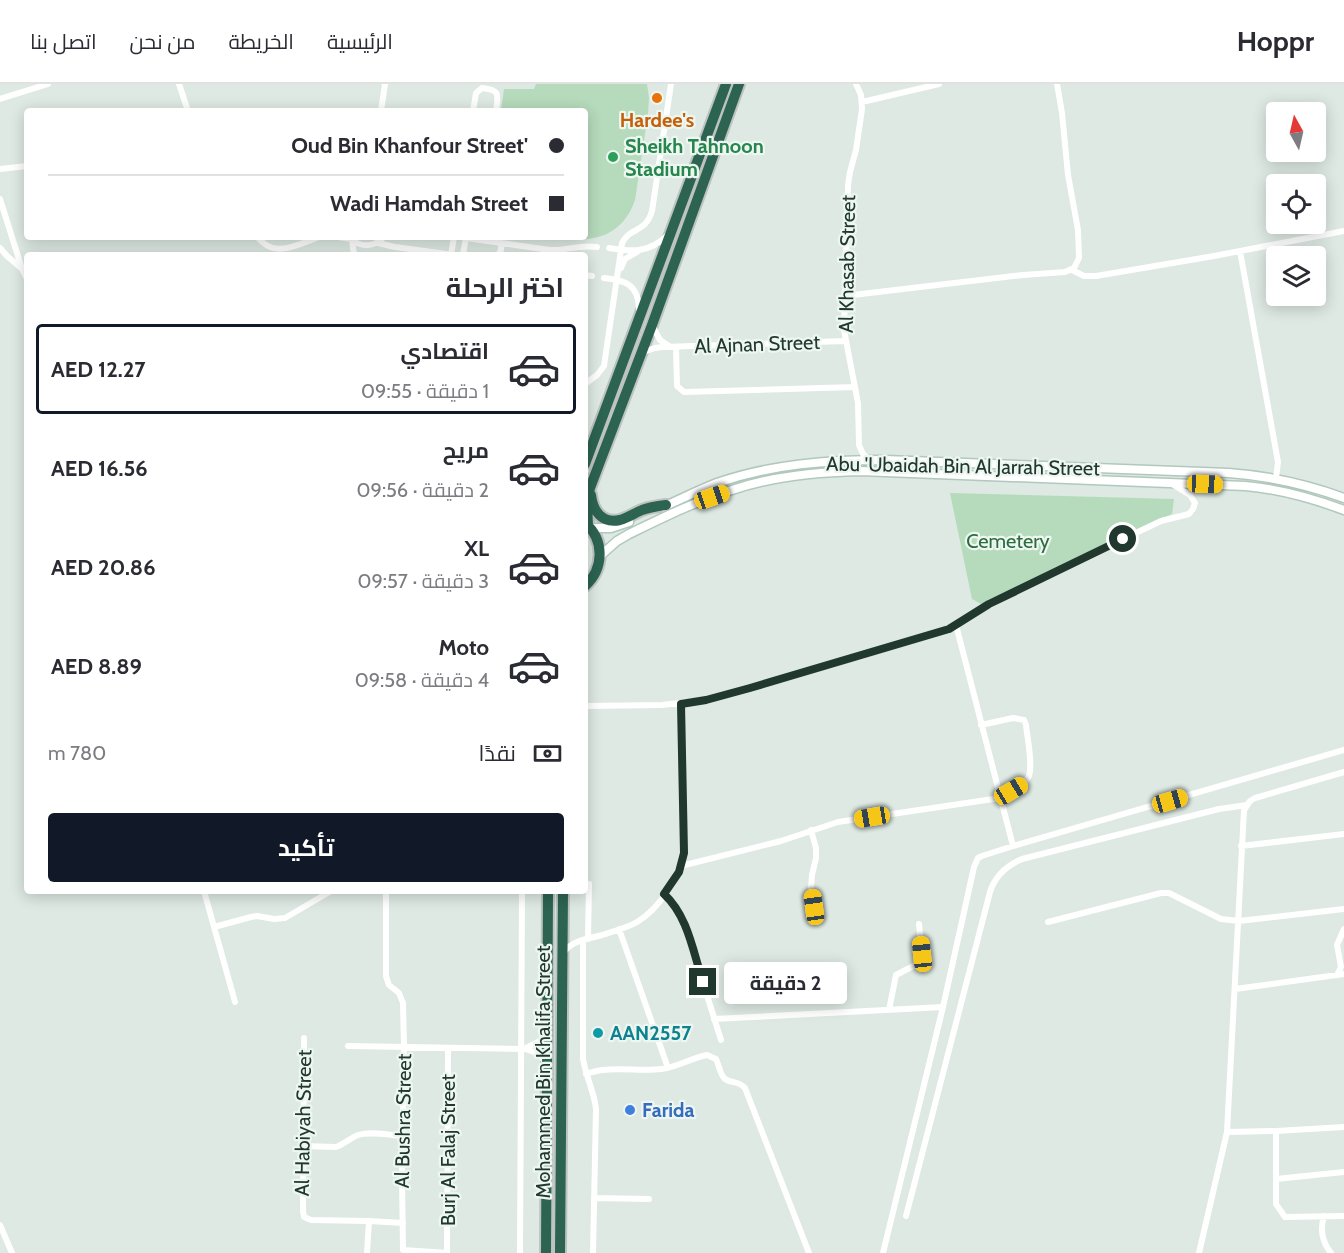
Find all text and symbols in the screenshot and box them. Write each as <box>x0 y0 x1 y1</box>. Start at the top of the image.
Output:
text: Hoppr <box>1237 24 1314 58</box>
text: اتصل بنا <box>30 29 97 54</box>
text: من نحن <box>130 29 195 54</box>
text: الخريطة <box>228 29 294 54</box>
text: الرئيسية <box>327 29 393 54</box>
marker: Hardee's <box>650 91 664 105</box>
north arrow <box>1266 102 1326 162</box>
map controls <box>1266 102 1326 306</box>
place label: Hardee's <box>620 108 694 132</box>
text: 'Oud Bin Khanfour Street <box>291 132 528 159</box>
place label: Sheikh Tahnoon Stadium <box>625 134 764 181</box>
marker: Sheikh Tahnoon Stadium <box>606 150 620 164</box>
button: locate <box>1266 174 1326 234</box>
text: Wadi Hamdah Street <box>330 190 528 217</box>
street label: Al Khasab Street <box>834 195 860 333</box>
button: layers <box>1266 246 1326 306</box>
text: اختر الرحلة <box>446 271 564 304</box>
street label: Al Ajnan Street <box>694 330 821 358</box>
text: اقتصادي <box>400 338 489 365</box>
icon: car <box>507 342 561 396</box>
text: AED 12.27 <box>51 356 146 383</box>
text: 1 دقيقة · 09:55 <box>361 379 489 403</box>
text: مريح <box>443 437 489 464</box>
icon: car <box>507 441 561 495</box>
street label: Abu 'Ubaidah Bin Al Jarrah Street <box>826 452 1100 480</box>
text: AED 16.56 <box>51 455 148 482</box>
car <box>1187 474 1223 494</box>
text: 2 دقيقة · 09:56 <box>357 478 489 502</box>
car <box>692 483 732 511</box>
route start <box>1109 525 1136 552</box>
park label: Cemetery <box>966 529 1050 553</box>
text: XL <box>464 535 489 562</box>
icon: car <box>507 540 561 594</box>
text: AED 20.86 <box>51 554 156 581</box>
text: 3 دقيقة · 09:57 <box>358 569 489 593</box>
text: Moto <box>438 634 489 661</box>
icon: car <box>507 639 561 693</box>
text: AED 8.89 <box>51 653 142 680</box>
text: 4 دقيقة · 09:58 <box>355 668 489 692</box>
icon: cash <box>531 737 564 770</box>
text: نقدًا <box>478 740 516 767</box>
text: 780 m <box>48 741 106 765</box>
car <box>991 774 1031 808</box>
car <box>1150 787 1190 815</box>
car <box>853 805 891 829</box>
button: تأكيد <box>48 813 564 882</box>
car <box>803 888 825 926</box>
car <box>911 935 933 973</box>
street label: Mohammed Bin Khalifa Street <box>531 945 555 1198</box>
callout: 2 دقيقة <box>724 961 847 1003</box>
route end <box>689 968 716 995</box>
text: 2 دقيقة <box>750 971 821 995</box>
place label: AAN2557 <box>610 1021 692 1045</box>
marker: AAN2557 <box>591 1026 605 1040</box>
street label: Al Habiyah Street <box>290 1049 316 1196</box>
street label: Al Bushra Street <box>390 1053 416 1188</box>
street label: Burj Al Falaj Street <box>436 1074 460 1226</box>
place label: Farida <box>642 1098 694 1122</box>
marker: Farida <box>623 1103 637 1117</box>

